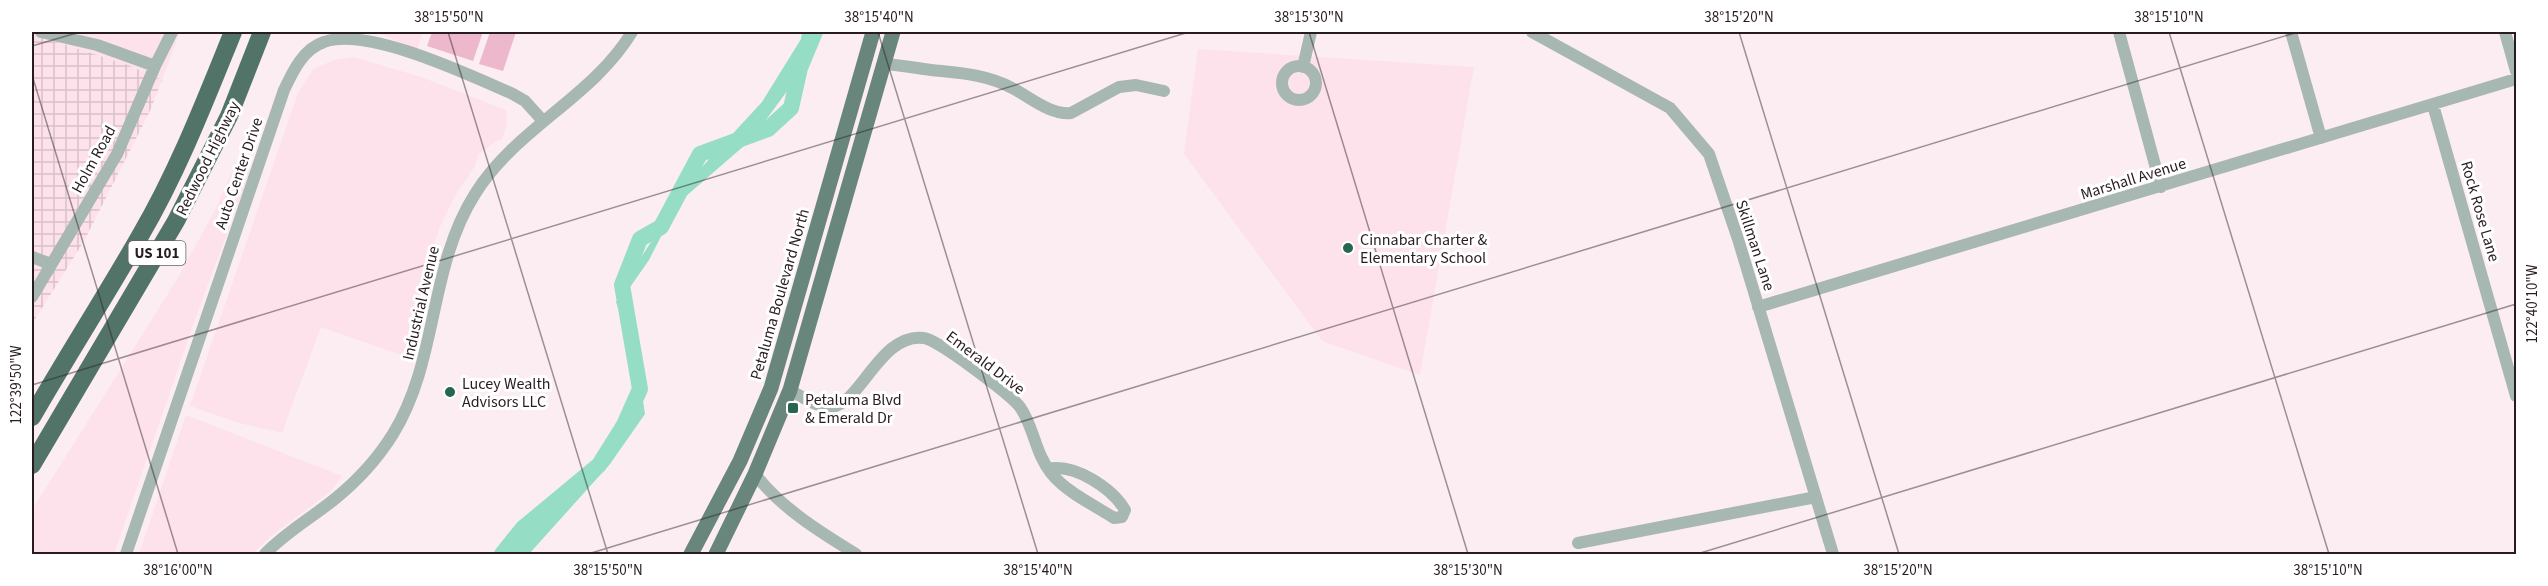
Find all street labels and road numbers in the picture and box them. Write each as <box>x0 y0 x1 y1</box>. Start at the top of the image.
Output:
street label: Redwood Highway <box>171 97 245 219</box>
street label: Auto Center Drive <box>210 115 268 232</box>
street label: Holm Road <box>66 122 121 197</box>
street label: Marshall Avenue <box>2078 152 2189 205</box>
street label: Rock Rose Lane <box>2455 158 2505 264</box>
street label: Skillman Lane <box>1730 197 1780 294</box>
street label: Petaluma Boulevard North <box>745 206 815 382</box>
road number: US 101 <box>128 241 186 265</box>
street label: Industrial Avenue <box>397 244 445 362</box>
street label: Emerald Drive <box>941 326 1029 400</box>

